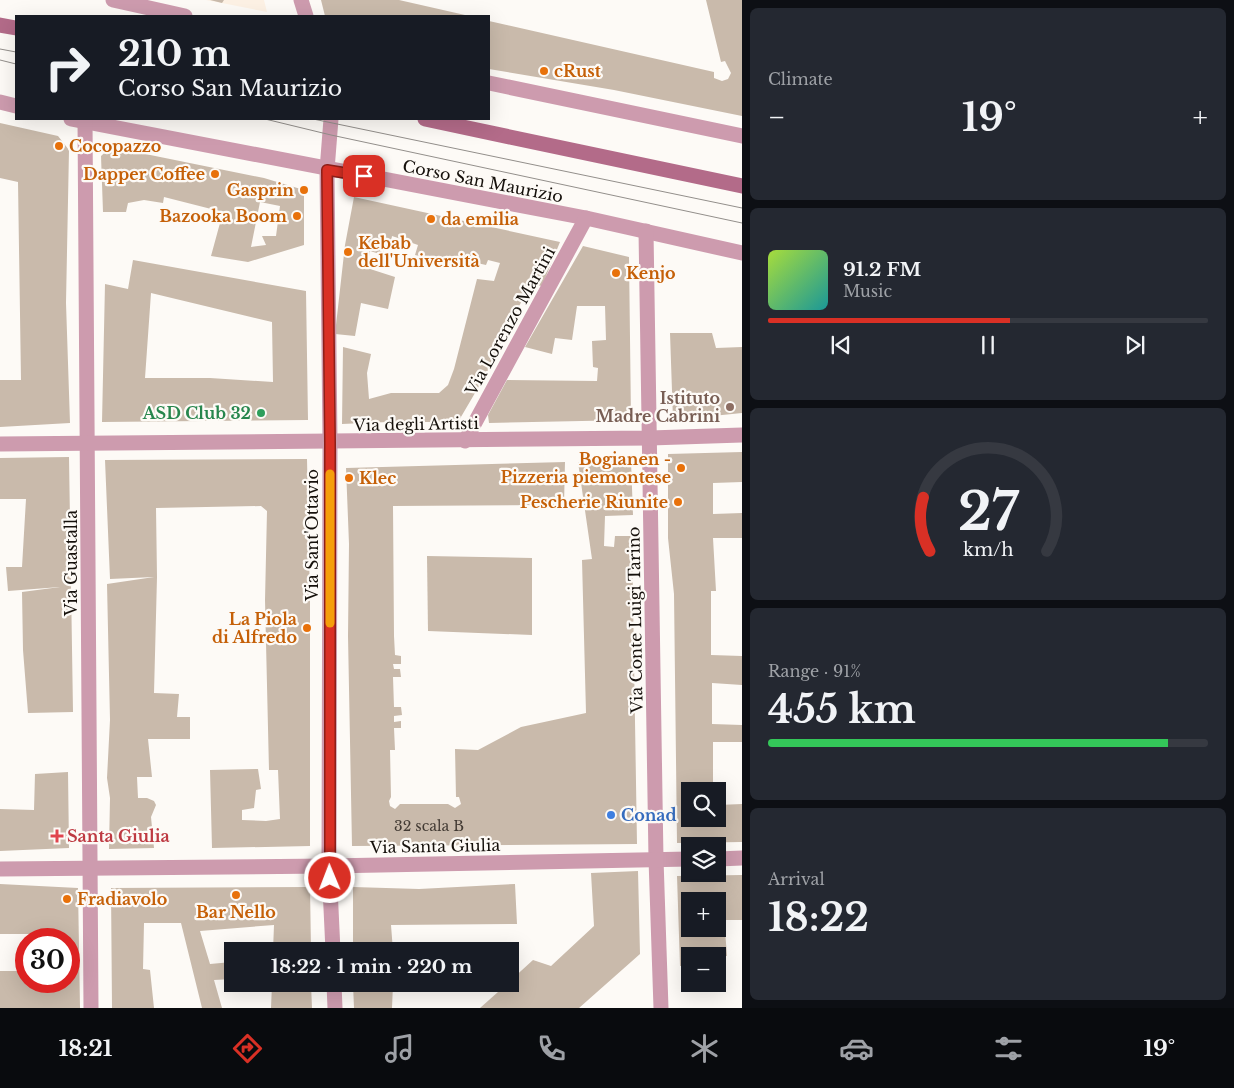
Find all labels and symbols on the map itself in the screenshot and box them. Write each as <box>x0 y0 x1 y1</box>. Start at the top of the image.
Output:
place label: cRust <box>554 61 602 81</box>
marker: cRust <box>538 65 550 77</box>
place label: Cocopazzo <box>69 136 161 156</box>
marker: Cocopazzo <box>53 140 65 152</box>
pin <box>343 155 385 197</box>
street label: Corso San Maurizio <box>401 156 565 206</box>
place label: Dapper Coffee <box>83 164 205 184</box>
marker: Dapper Coffee <box>209 168 221 180</box>
place label: Gasprin <box>227 180 294 200</box>
marker: Gasprin <box>298 184 310 196</box>
place label: Bazooka Boom <box>159 206 287 226</box>
place label: da emilia <box>441 209 519 229</box>
marker: Bazooka Boom <box>291 210 303 222</box>
marker: da emilia <box>425 213 437 225</box>
place label: Kebab dell'Università <box>358 233 480 271</box>
street label: Via Lorenzo Martini <box>460 243 559 400</box>
marker: Kebab dell'Università <box>342 246 354 258</box>
place label: Kenjo <box>626 263 676 283</box>
marker: Kenjo <box>610 267 622 279</box>
place label: Istituto Madre Cabrini <box>596 388 720 426</box>
marker: Istituto Madre Cabrini <box>724 401 736 413</box>
place label: ASD Club 32 <box>142 403 251 423</box>
marker: ASD Club 32 <box>255 407 267 419</box>
street label: Via degli Artisti <box>352 413 479 435</box>
place label: Bogianen - Pizzeria piemontese <box>501 449 671 487</box>
marker: Bogianen - Pizzeria piemontese <box>675 462 687 474</box>
place label: Klec <box>359 468 396 488</box>
street label: Via Sant'Ottavio <box>302 469 322 602</box>
marker: Klec <box>343 472 355 484</box>
place label: Pescherie Riunite <box>520 492 668 512</box>
marker: Pescherie Riunite <box>672 496 684 508</box>
street label: Via Guastalla <box>61 510 81 617</box>
street label: Via Conte Luigi Tarino <box>623 526 647 715</box>
place label: La Piola di Alfredo <box>212 609 297 647</box>
marker: La Piola di Alfredo <box>301 622 313 634</box>
place label: Conad <box>621 805 677 825</box>
marker: Conad <box>605 809 617 821</box>
house number: 32 scala B <box>394 817 464 835</box>
place label: Santa Giulia <box>67 826 170 846</box>
marker: Santa Giulia <box>51 830 63 842</box>
street label: Via Santa Giulia <box>369 835 500 857</box>
position arrow <box>303 851 355 903</box>
place label: Fradiavolo <box>77 889 167 909</box>
marker: Bar Nello <box>230 889 242 901</box>
marker: Fradiavolo <box>61 893 73 905</box>
place label: Bar Nello <box>196 902 276 922</box>
speed limit sign: 30 <box>15 928 80 993</box>

